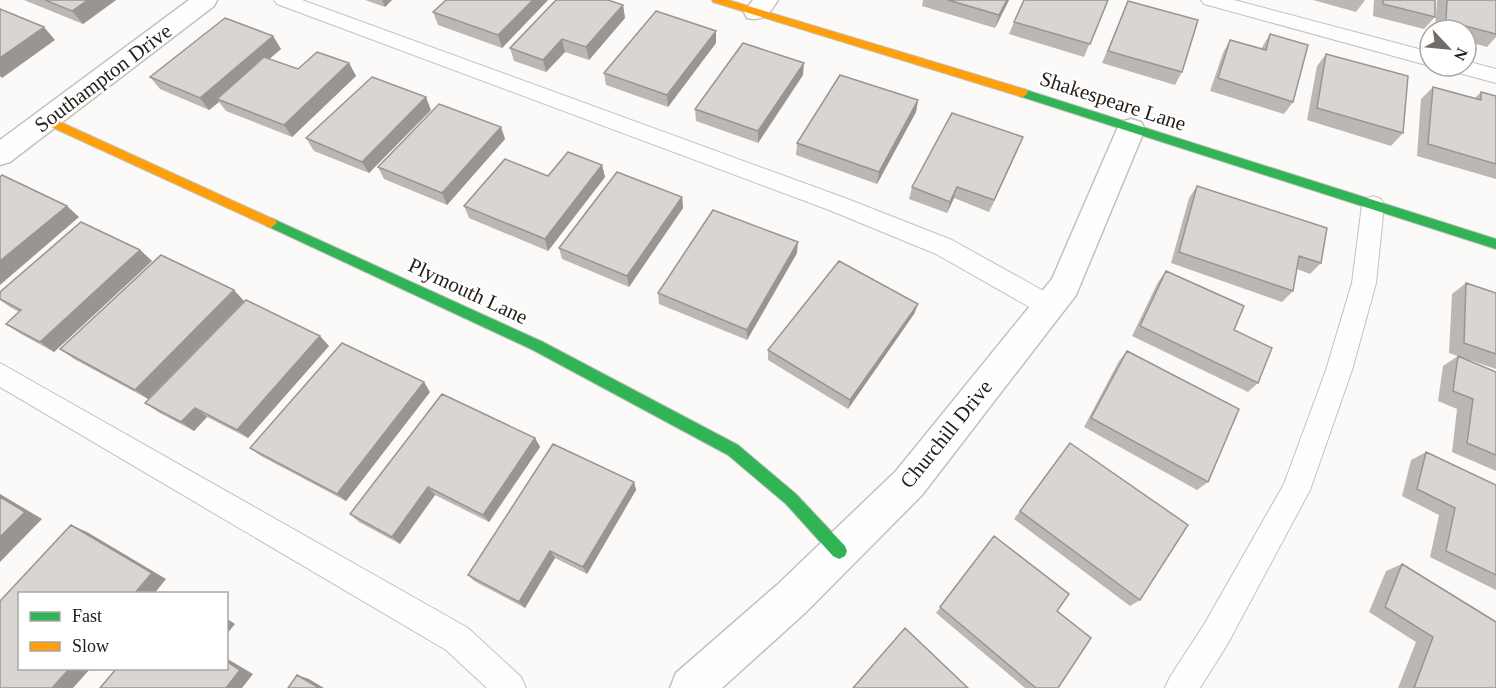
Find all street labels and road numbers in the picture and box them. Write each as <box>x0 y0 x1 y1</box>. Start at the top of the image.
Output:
street label: Southampton Drive <box>30 19 176 137</box>
street label: Shakespeare Lane <box>1037 66 1189 136</box>
street label: Plymouth Lane <box>405 253 531 329</box>
street label: Churchill Drive <box>895 375 997 493</box>

